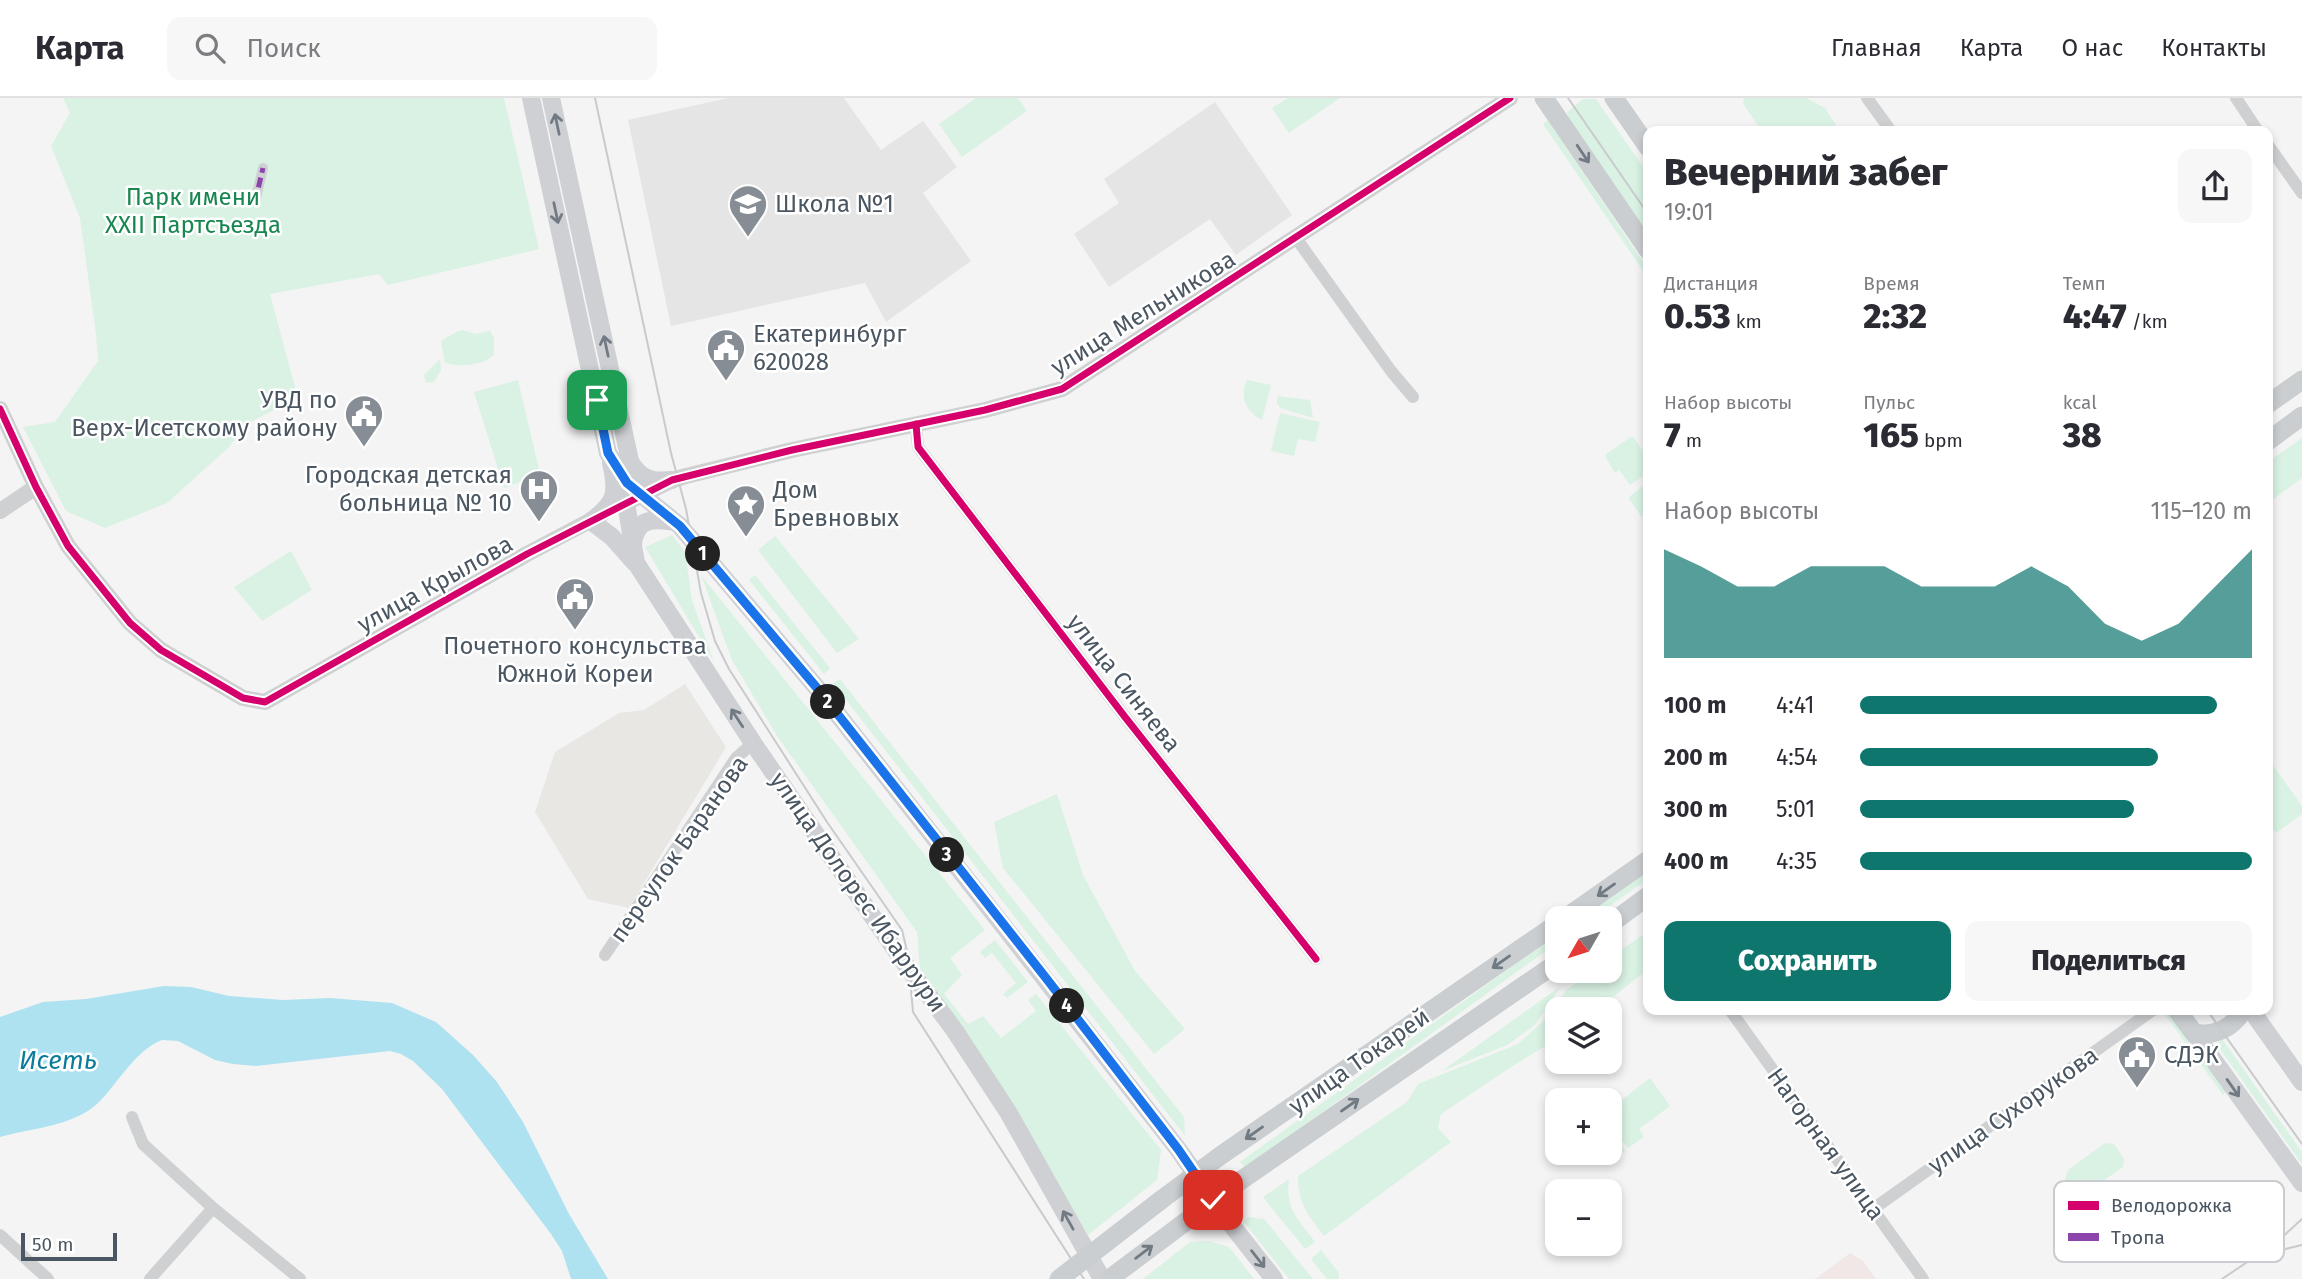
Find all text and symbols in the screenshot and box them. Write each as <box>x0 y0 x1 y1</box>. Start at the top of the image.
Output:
search box <box>167 17 657 80</box>
text: Карта <box>35 28 125 68</box>
icon: search <box>191 29 229 67</box>
text: Поиск <box>247 33 321 64</box>
text: Главная <box>1831 34 1922 62</box>
text: Карта <box>1960 34 2023 62</box>
text: О нас <box>2061 34 2123 62</box>
text: Контакты <box>2161 34 2267 62</box>
one-way arrow <box>549 113 563 136</box>
one-way arrow <box>1575 144 1590 163</box>
text: Вечерний забег <box>1664 149 1948 195</box>
button: share <box>2178 149 2252 223</box>
park label: Парк имени XXII Партсъезда <box>105 183 281 239</box>
school or university icon: Школа №1 <box>727 183 769 238</box>
place label: Школа №1 <box>775 190 894 218</box>
text: 19:01 <box>1664 198 1714 226</box>
one-way arrow <box>550 201 564 224</box>
street label: улица Мельникова <box>1046 245 1240 381</box>
text: Дистанция <box>1664 272 1759 295</box>
text: Время <box>1863 272 1920 295</box>
text: Темп <box>2063 272 2106 295</box>
text: 0.53 <box>1664 295 1731 337</box>
text: 2:32 <box>1863 295 1927 337</box>
text: 4:47 <box>2063 295 2127 337</box>
text: km <box>1731 310 1762 333</box>
text: /km <box>2127 310 2168 333</box>
place label: Екатеринбург 620028 <box>753 320 907 376</box>
public building icon: Екатеринбург 620028 <box>705 327 747 382</box>
one-way arrow <box>598 335 612 358</box>
pin <box>567 370 627 430</box>
icon: arrive <box>578 381 616 419</box>
place label: УВД по Верх-Исетскому району <box>71 386 337 442</box>
text: Набор высоты <box>1664 391 1792 414</box>
text: Пульс <box>1863 391 1915 414</box>
text: kcal <box>2063 391 2097 414</box>
public building icon: УВД по Верх-Исетскому району <box>343 393 385 448</box>
text: 7 <box>1664 414 1681 456</box>
text: 165 <box>1863 414 1919 456</box>
text: 38 <box>2063 414 2102 456</box>
text: m <box>1681 429 1702 452</box>
text: bpm <box>1919 429 1963 452</box>
place label: Городская детская больница № 10 <box>305 461 512 517</box>
hospital icon: Городская детская больница № 10 <box>518 468 560 523</box>
place label: Дом Бревновых <box>772 476 899 532</box>
place icon: Дом Бревновых <box>725 483 767 538</box>
text: Набор высоты <box>1664 497 1819 525</box>
text: 115–120 m <box>2151 497 2252 525</box>
street label: улица Крылова <box>352 530 518 638</box>
pin: 1 <box>686 536 720 572</box>
text: 1 <box>698 542 707 565</box>
public building icon: Почетного консульства Южной Кореи <box>554 576 596 631</box>
street label: улица Синяева <box>1061 608 1187 758</box>
place label: Почетного консульства Южной Кореи <box>443 632 707 688</box>
pin: 2 <box>810 684 846 720</box>
text: 2 <box>823 690 832 713</box>
text: 100 m <box>1664 691 1726 719</box>
text: 4:41 <box>1776 691 1815 719</box>
one-way arrow <box>729 708 743 728</box>
text: 200 m <box>1664 743 1728 771</box>
text: 4:54 <box>1776 743 1818 771</box>
street label: переулок Баранова <box>604 750 754 948</box>
street label: улица Долорес Ибаррури <box>764 767 952 1017</box>
text: 300 m <box>1664 795 1728 823</box>
text: 5:01 <box>1776 795 1815 823</box>
pin: 3 <box>930 838 964 872</box>
text: 3 <box>942 843 951 866</box>
text: 400 m <box>1664 847 1729 875</box>
text: 4:35 <box>1776 847 1817 875</box>
one-way arrow <box>1597 883 1616 897</box>
north arrow <box>1545 906 1622 984</box>
map controls <box>1545 906 1622 1256</box>
button: Сохранить <box>1664 921 1951 1001</box>
button: Поделиться <box>1965 921 2252 1001</box>
one-way arrow <box>1492 955 1511 969</box>
pin: 4 <box>1050 988 1084 1024</box>
text: 4 <box>1061 994 1072 1017</box>
button: layers <box>1545 997 1622 1074</box>
street label: улица Токарей <box>1283 1002 1435 1120</box>
public building icon: СДЭК <box>2116 1034 2158 1089</box>
street label: улица Сухорукова <box>1923 1041 2103 1179</box>
place label: СДЭК <box>2164 1041 2219 1069</box>
water label: Исеть <box>19 1045 97 1076</box>
street label: Нагорная улица <box>1761 1063 1891 1225</box>
one-way arrow <box>2226 1078 2241 1097</box>
button: + <box>1545 1088 1622 1165</box>
one-way arrow <box>1340 1098 1359 1112</box>
one-way arrow <box>1245 1126 1264 1140</box>
pin <box>1183 1170 1243 1230</box>
button: − <box>1545 1179 1622 1256</box>
icon: check <box>1194 1181 1232 1219</box>
legend <box>2054 1181 2284 1262</box>
text: Велодорожка <box>2111 1194 2232 1217</box>
one-way arrow <box>1061 1210 1074 1231</box>
text: Тропа <box>2111 1226 2165 1249</box>
scale bar <box>21 1230 117 1262</box>
text: 50 m <box>32 1233 73 1256</box>
one-way arrow <box>1134 1245 1153 1260</box>
one-way arrow <box>1251 1250 1266 1268</box>

